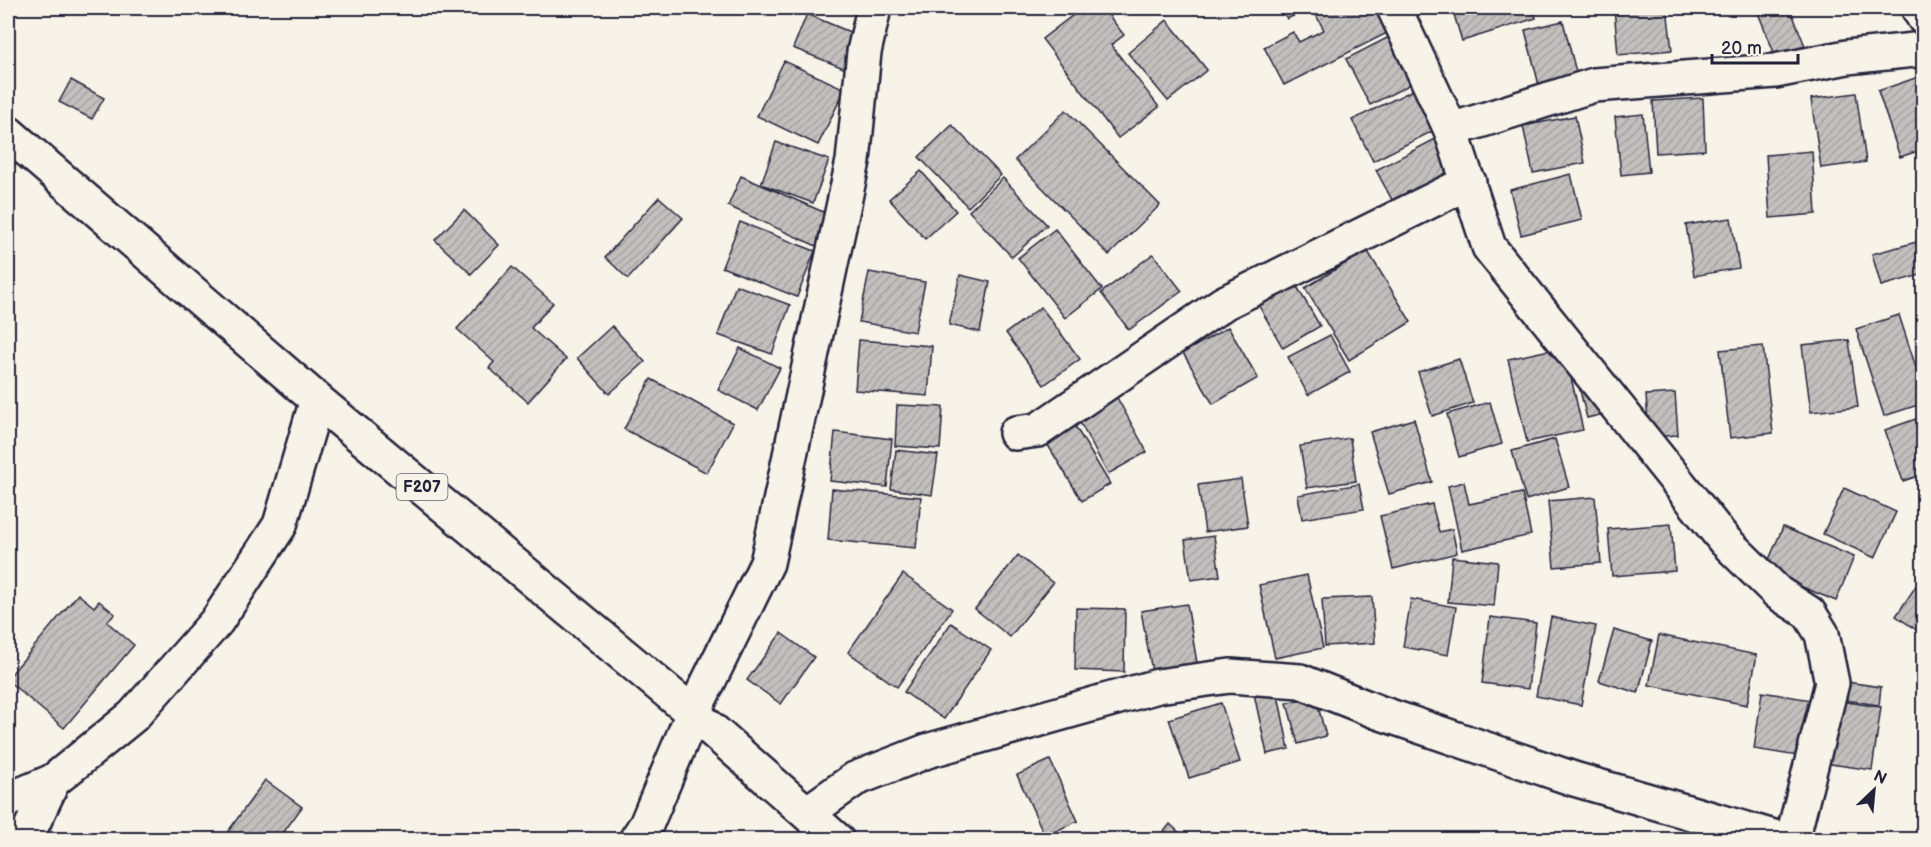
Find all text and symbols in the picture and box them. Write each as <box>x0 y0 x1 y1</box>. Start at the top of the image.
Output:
scale bar <box>1712 27 1798 65</box>
text: 20 m <box>1721 38 1762 59</box>
road number: F207 <box>396 474 448 500</box>
north arrow <box>1844 760 1904 820</box>
text: N <box>1870 767 1889 789</box>

